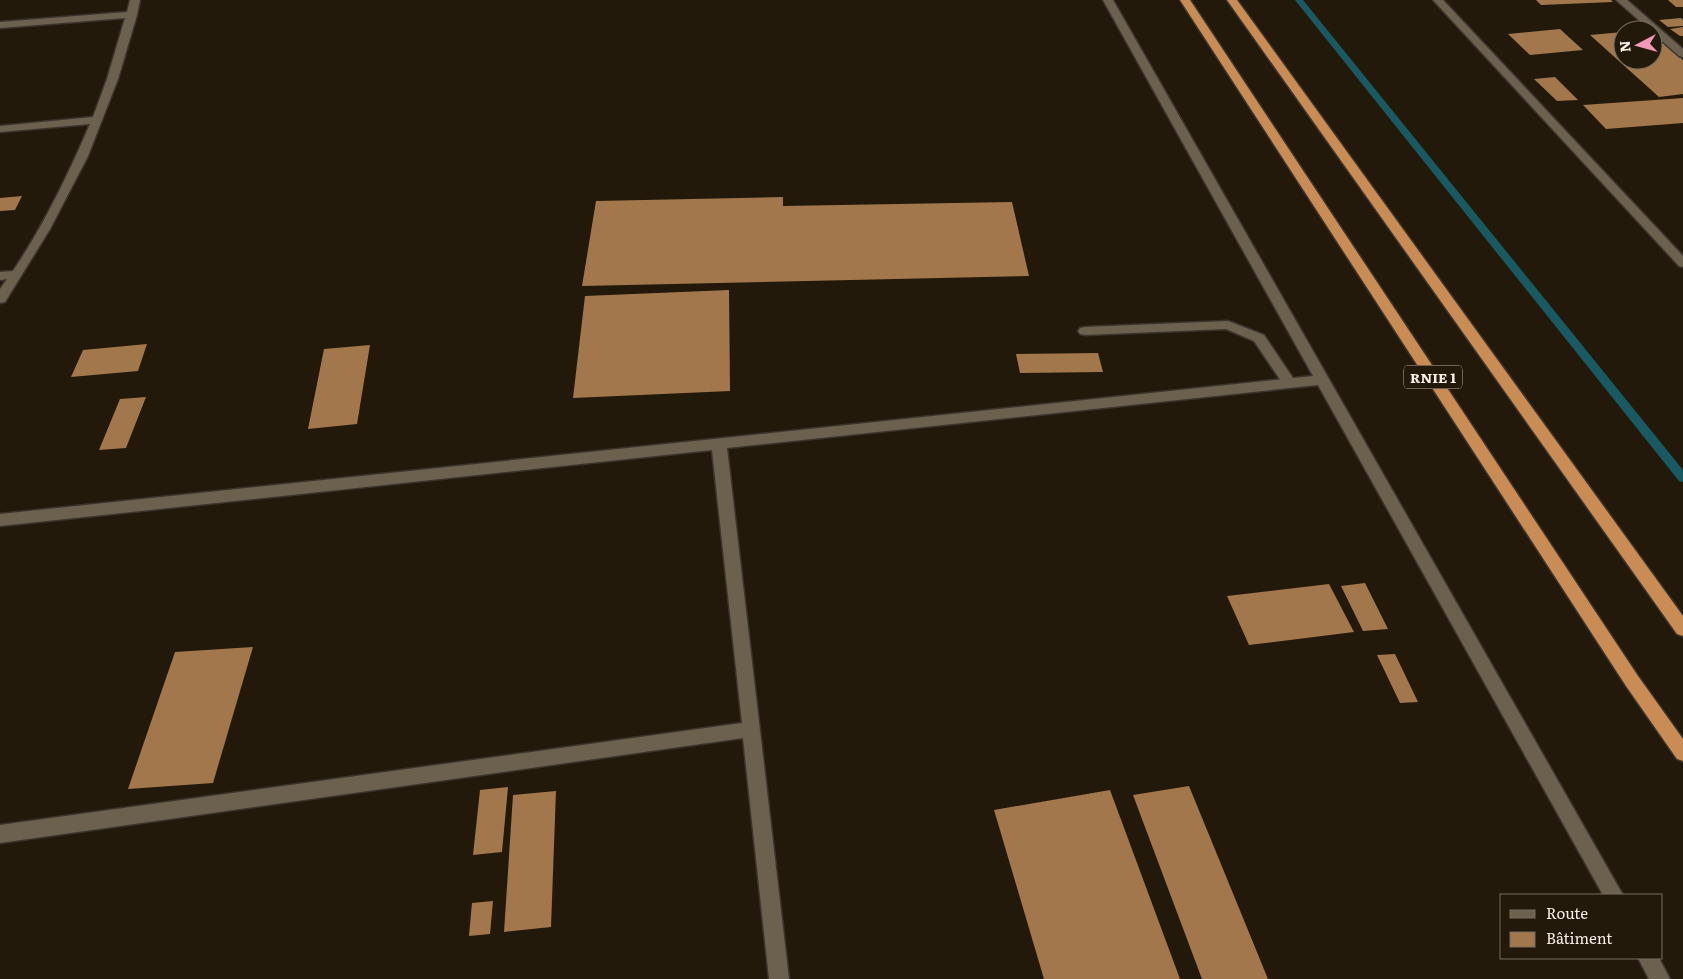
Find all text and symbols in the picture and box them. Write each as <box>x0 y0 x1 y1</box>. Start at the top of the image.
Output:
north arrow <box>1613 20 1663 70</box>
text: N <box>1613 39 1635 53</box>
road number: RNIE 1 <box>1404 366 1462 388</box>
legend <box>1500 894 1663 959</box>
text: Route <box>1546 901 1588 924</box>
text: Bâtiment <box>1546 926 1612 949</box>

